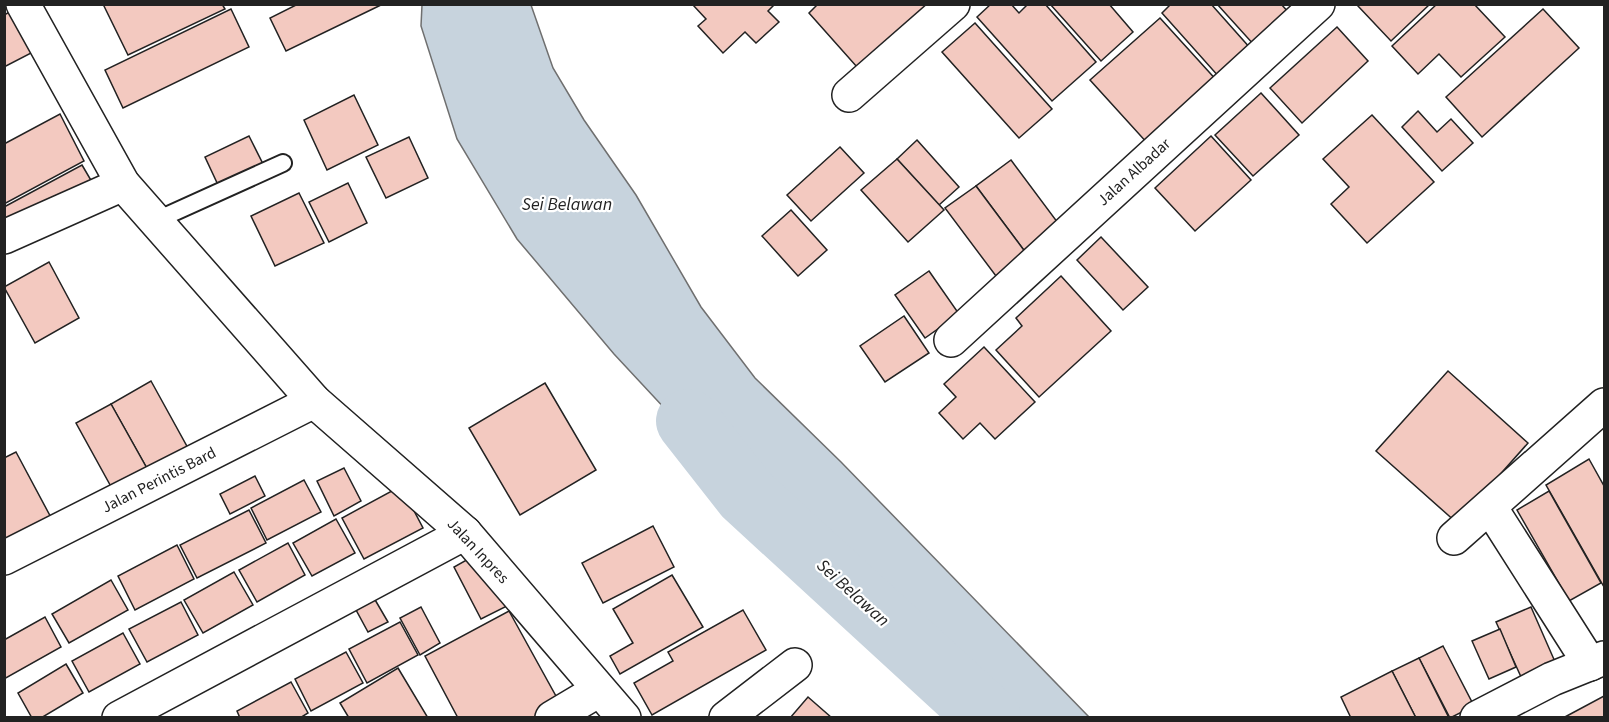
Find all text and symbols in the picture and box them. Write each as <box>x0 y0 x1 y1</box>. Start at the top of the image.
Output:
street label: Jalan Albadar <box>1093 133 1176 211</box>
water label: Sei Belawan <box>522 192 612 217</box>
street label: Jalan Perintis Bard <box>98 442 220 518</box>
street label: Jalan Inpres <box>442 514 514 589</box>
water label: Sei Belawan <box>811 553 895 633</box>

